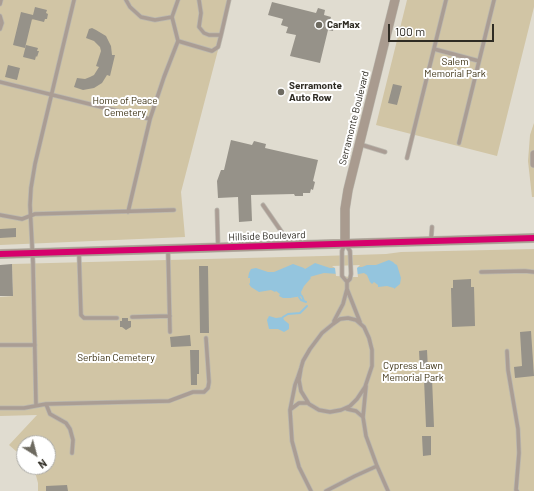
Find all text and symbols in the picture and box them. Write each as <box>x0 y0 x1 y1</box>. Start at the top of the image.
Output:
scale bar <box>390 16 496 42</box>
place label: CarMax <box>327 19 360 31</box>
marker: CarMax <box>314 20 324 30</box>
text: 100 m <box>395 24 425 38</box>
park label: Salem Memorial Park <box>424 56 486 80</box>
street label: Serramonte Boulevard <box>336 70 372 166</box>
place label: Serramonte Auto Row <box>289 80 342 104</box>
marker: Serramonte Auto Row <box>276 87 286 97</box>
park label: Home of Peace Cemetery <box>92 95 158 118</box>
street label: Hillside Boulevard <box>228 229 306 243</box>
park label: Serbian Cemetery <box>77 352 155 364</box>
park label: Cypress Lawn Memorial Park <box>382 360 444 384</box>
north arrow <box>16 435 56 475</box>
text: N <box>36 457 50 472</box>

